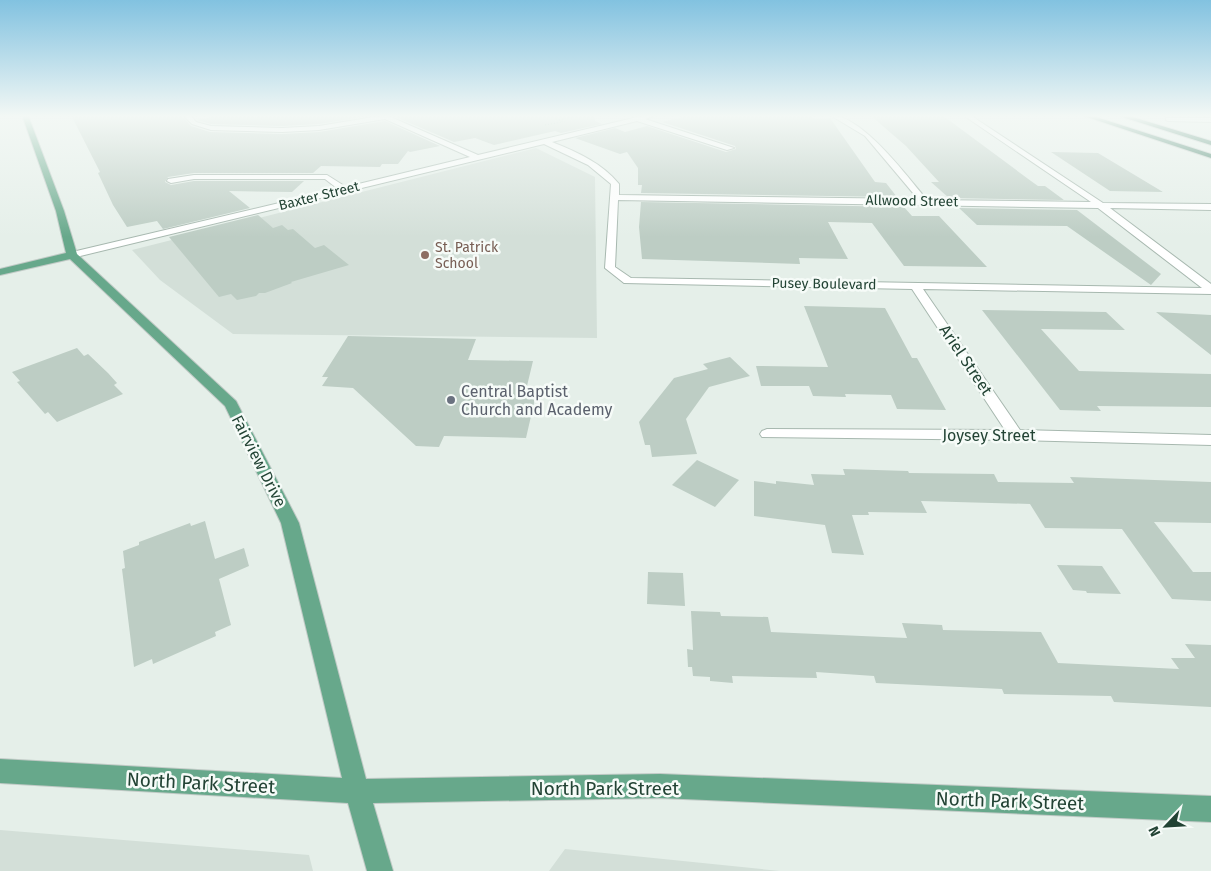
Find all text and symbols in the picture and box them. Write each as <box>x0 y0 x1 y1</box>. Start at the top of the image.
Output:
street label: Baxter Street <box>277 178 362 214</box>
street label: Allwood Street <box>866 192 959 210</box>
place label: St. Patrick School <box>435 239 499 272</box>
marker: St. Patrick School <box>419 249 431 261</box>
street label: Pusey Boulevard <box>772 275 876 293</box>
street label: Ariel Street <box>935 321 997 399</box>
place label: Central Baptist Church and Academy <box>461 382 613 419</box>
marker: Central Baptist Church and Academy <box>445 394 457 406</box>
street label: Fairview Drive <box>228 412 290 510</box>
street label: Joysey Street <box>942 426 1036 445</box>
street label: North Park Street <box>126 768 276 798</box>
street label: North Park Street <box>531 777 679 800</box>
street label: North Park Street <box>935 787 1085 815</box>
north arrow <box>1141 801 1191 851</box>
text: N <box>1145 823 1164 839</box>

